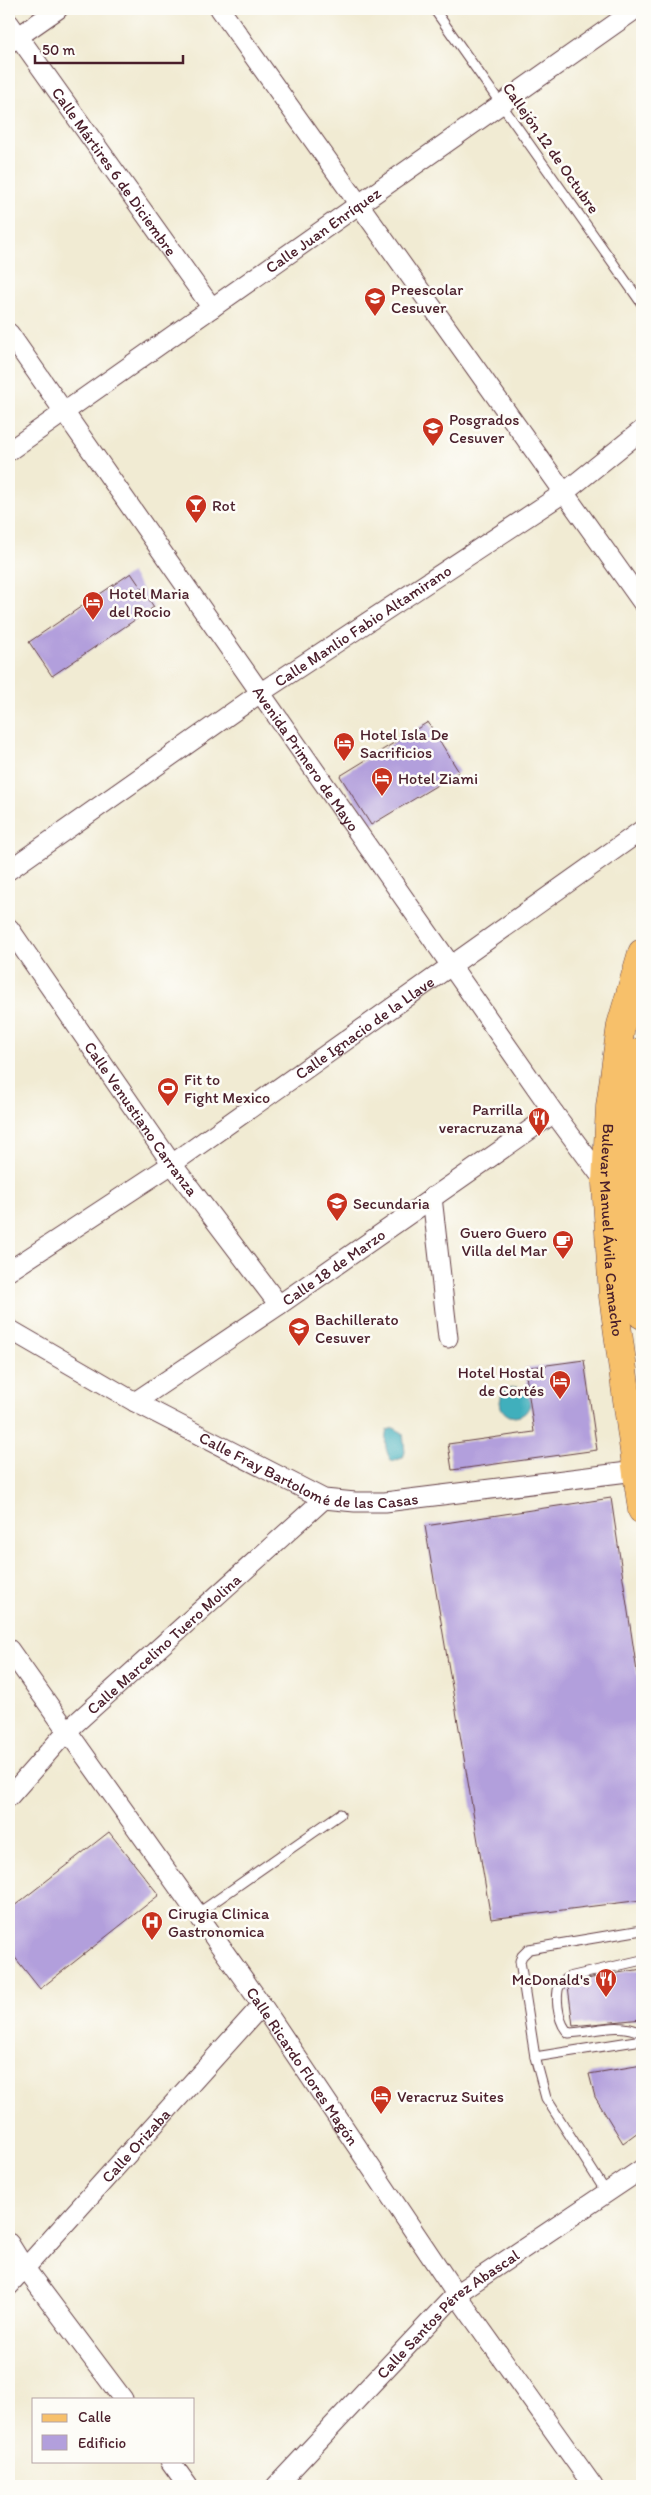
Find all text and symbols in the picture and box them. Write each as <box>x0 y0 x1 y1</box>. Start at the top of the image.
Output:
scale bar <box>35 32 182 64</box>
text: 50 m <box>42 41 75 59</box>
street label: Callejón 12 de Octubre <box>499 79 604 217</box>
street label: Calle Mártires 6 de Diciembre <box>48 83 181 259</box>
street label: Calle Juan Enríquez <box>262 182 384 277</box>
place label: Preescolar Cesuver <box>391 280 463 317</box>
school or university icon: Preescolar Cesuver <box>363 286 387 317</box>
place label: Posgrados Cesuver <box>449 410 519 447</box>
school or university icon: Posgrados Cesuver <box>421 416 445 447</box>
bar icon: Rot <box>184 493 208 524</box>
place label: Rot <box>212 496 236 515</box>
street label: Calle Manlio Fabio Altamirano <box>271 560 455 691</box>
place label: Hotel Maria del Rocio <box>109 584 190 621</box>
hotel icon: Hotel Maria del Rocio <box>81 590 105 621</box>
street label: Avenida Primero de Mayo <box>249 682 364 835</box>
place label: Hotel Isla De Sacrificios <box>360 725 449 762</box>
hotel icon: Hotel Isla De Sacrificios <box>332 731 356 762</box>
hotel icon: Hotel Ziami <box>370 766 394 797</box>
place label: Hotel Ziami <box>398 769 478 788</box>
street label: Calle Ignacio de la Llave <box>291 971 438 1083</box>
street label: Calle Venustiano Carranza <box>81 1038 202 1200</box>
place label: Fit to Fight Mexico <box>184 1070 270 1107</box>
sports icon: Fit to Fight Mexico <box>156 1076 180 1107</box>
place label: Parrilla veracruzana <box>439 1100 524 1137</box>
restaurant icon: Parrilla veracruzana <box>527 1106 551 1137</box>
street label: Bulevar Manuel Ávila Camacho <box>596 1123 628 1338</box>
school or university icon: Secundaria <box>325 1191 349 1222</box>
place label: Secundaria <box>353 1194 430 1213</box>
place label: Guero Guero Villa del Mar <box>460 1223 547 1260</box>
street label: Calle 18 de Marzo <box>278 1224 389 1310</box>
cafe icon: Guero Guero Villa del Mar <box>551 1229 575 1260</box>
place label: Bachillerato Cesuver <box>315 1310 399 1347</box>
school or university icon: Bachillerato Cesuver <box>287 1316 311 1347</box>
place label: Hotel Hostal de Cortés <box>458 1363 544 1400</box>
hotel icon: Hotel Hostal de Cortés <box>548 1369 572 1400</box>
street label: Calle Fray Bartolomé de las Casas <box>196 1427 419 1512</box>
street label: Calle Marcelino Tuero Molina <box>83 1569 245 1718</box>
place label: Cirugia Clinica Gastronomica <box>168 1904 270 1941</box>
hospital icon: Cirugia Clinica Gastronomica <box>140 1910 164 1941</box>
restaurant icon: McDonald's <box>594 1967 618 1998</box>
place label: McDonald's <box>512 1970 590 1989</box>
street label: Calle Ricardo Flores Magón <box>243 1983 363 2149</box>
hotel icon: Veracruz Suites <box>369 2084 393 2115</box>
place label: Veracruz Suites <box>397 2087 504 2106</box>
street label: Calle Orizaba <box>97 2105 174 2186</box>
street label: Calle Santos Pérez Abascal <box>372 2245 523 2382</box>
legend <box>32 2398 195 2462</box>
text: Calle <box>78 2408 111 2426</box>
text: Edificio <box>78 2434 126 2452</box>

